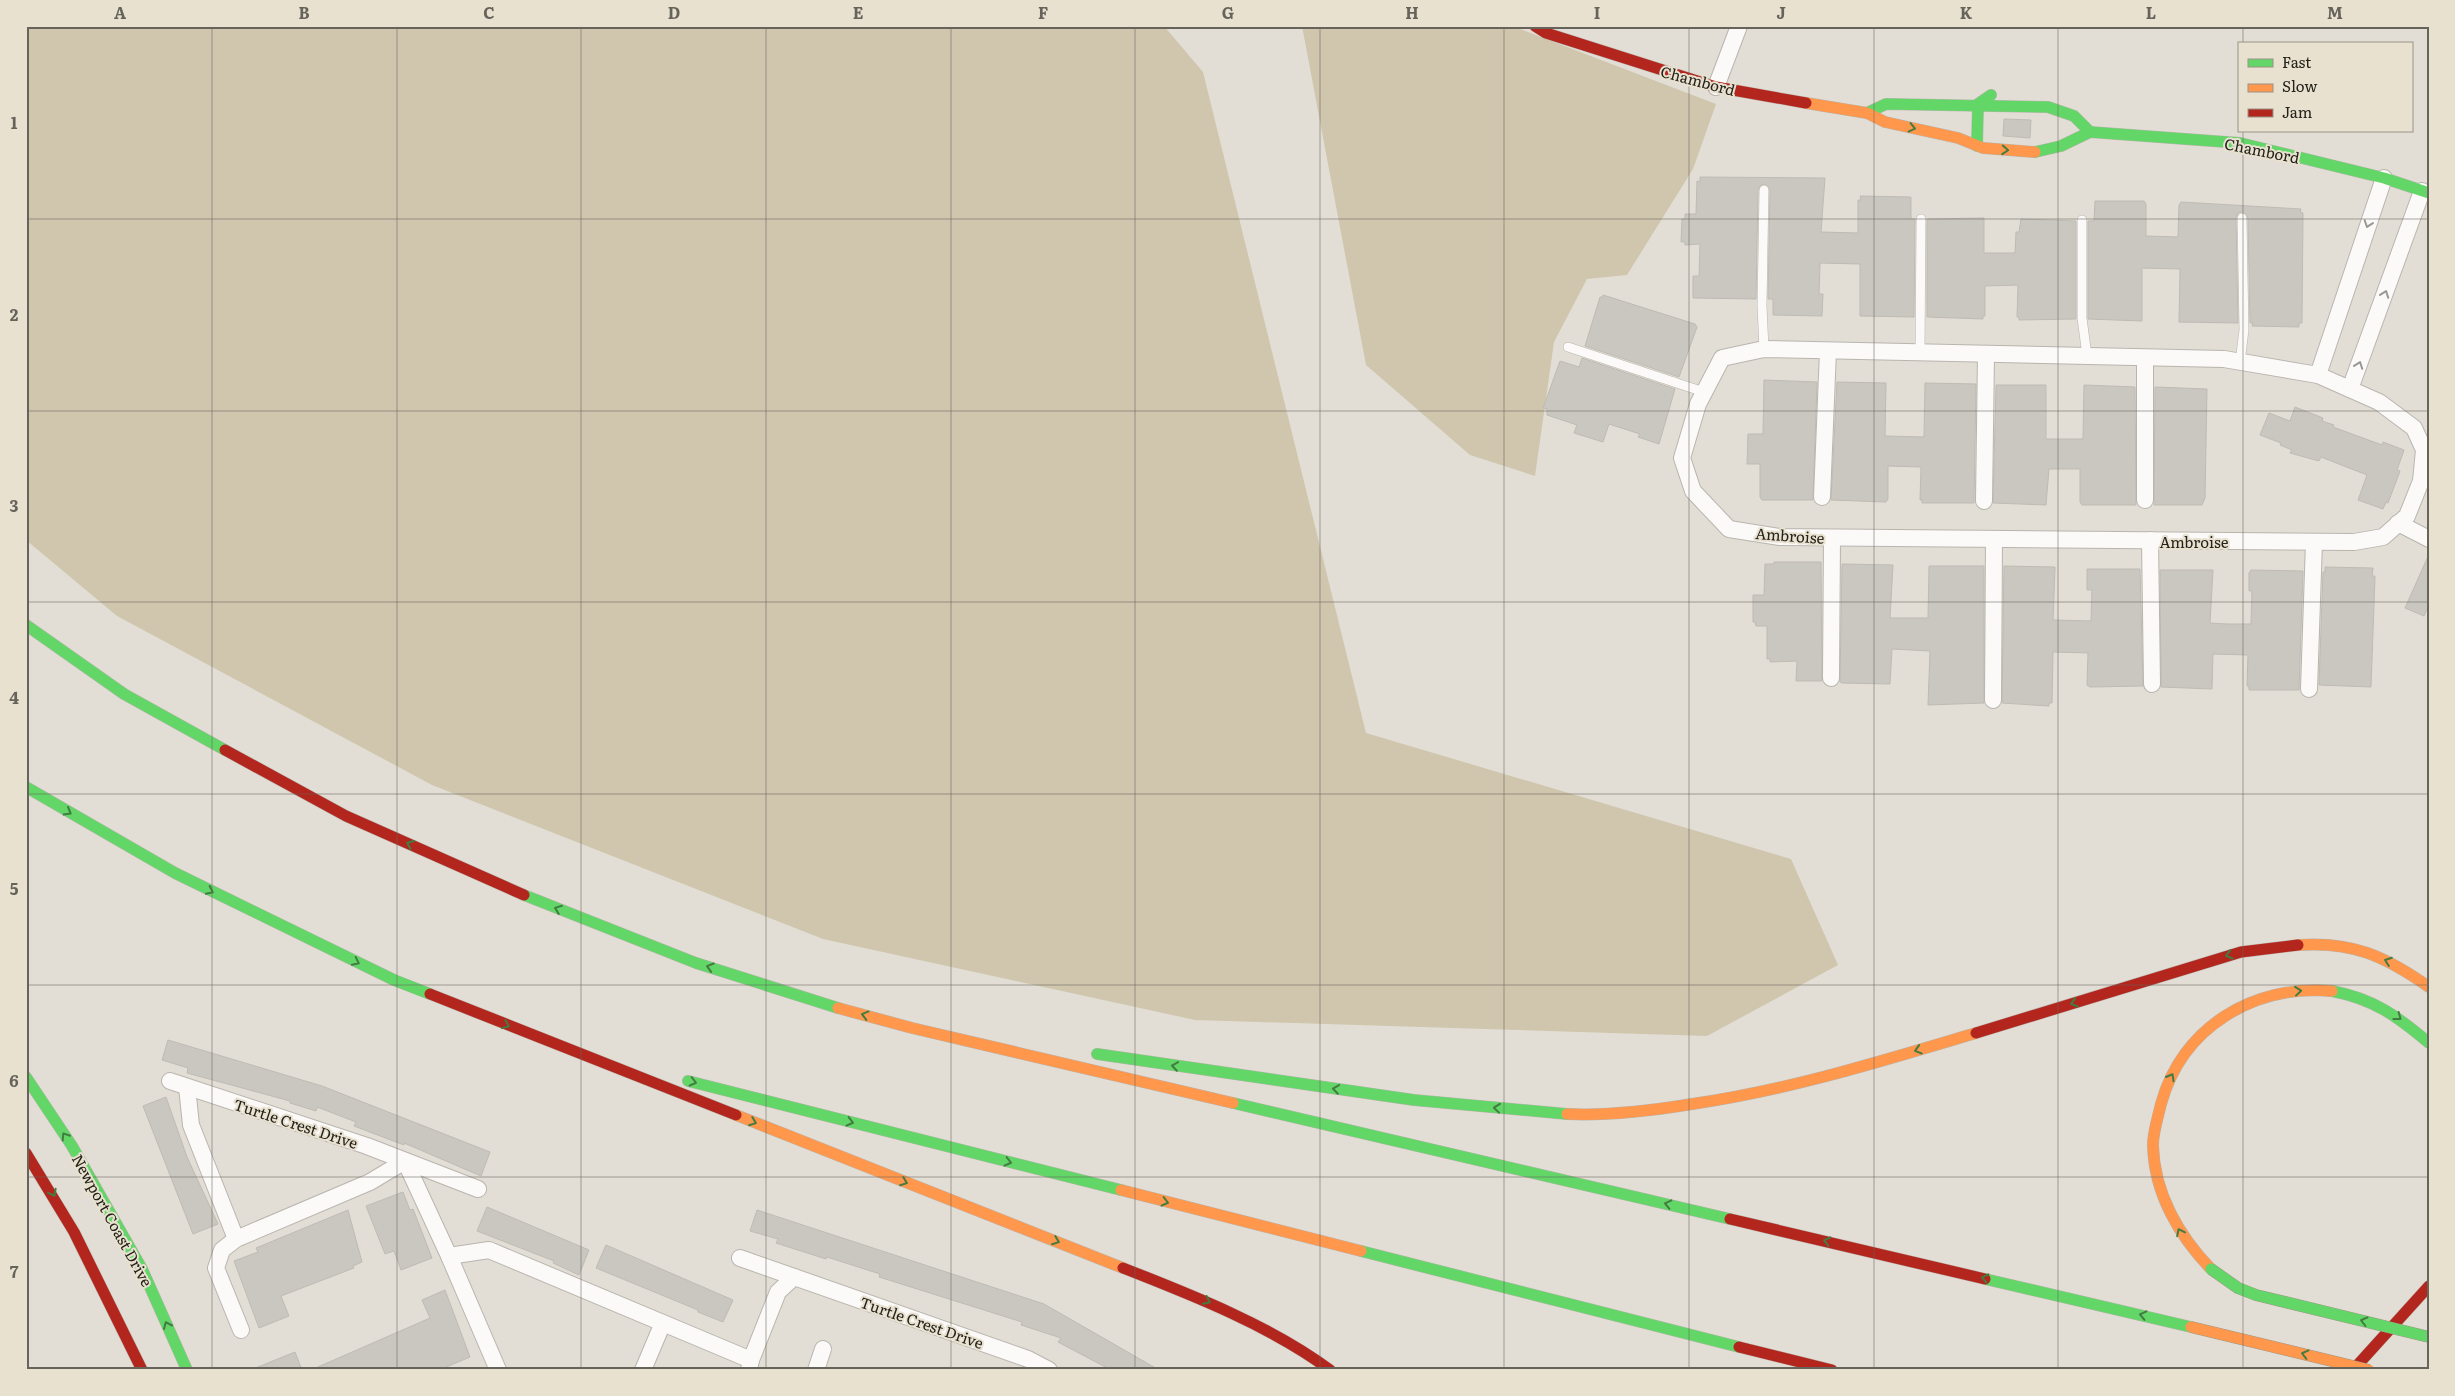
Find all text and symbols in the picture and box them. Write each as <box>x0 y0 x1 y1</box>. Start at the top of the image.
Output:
text: A <box>114 0 126 24</box>
text: B <box>298 0 310 24</box>
text: C <box>483 0 495 24</box>
text: D <box>668 0 680 24</box>
text: E <box>853 0 864 24</box>
text: F <box>1038 0 1048 24</box>
text: G <box>1222 0 1234 24</box>
text: H <box>1405 0 1419 24</box>
text: I <box>1594 0 1600 24</box>
text: J <box>1776 0 1786 24</box>
text: K <box>1960 0 1973 24</box>
text: L <box>2146 0 2156 24</box>
text: M <box>2327 0 2343 24</box>
legend <box>2238 42 2412 132</box>
text: Fast <box>2282 50 2311 73</box>
street label: Chambord <box>1658 59 1738 101</box>
text: Slow <box>2282 74 2317 97</box>
text: Jam <box>2282 100 2313 123</box>
text: 1 <box>11 110 18 134</box>
one-way arrow <box>1907 122 1916 133</box>
street label: Chambord <box>2222 131 2302 169</box>
one-way arrow <box>2001 144 2009 155</box>
one-way arrow <box>2364 220 2374 228</box>
one-way arrow <box>2379 291 2389 299</box>
text: 2 <box>10 302 19 326</box>
one-way arrow <box>2353 361 2363 370</box>
text: 3 <box>10 493 19 517</box>
street label: Ambroise <box>1755 521 1825 549</box>
street label: Ambroise <box>2159 530 2229 553</box>
text: 4 <box>9 685 19 709</box>
one-way arrow <box>63 805 72 815</box>
one-way arrow <box>406 840 415 851</box>
text: 5 <box>10 876 19 900</box>
one-way arrow <box>205 884 214 895</box>
one-way arrow <box>555 905 563 915</box>
one-way arrow <box>2225 950 2234 960</box>
one-way arrow <box>351 956 360 966</box>
one-way arrow <box>2384 957 2393 967</box>
one-way arrow <box>706 963 715 973</box>
one-way arrow <box>2294 986 2302 997</box>
one-way arrow <box>2070 997 2078 1007</box>
one-way arrow <box>862 1011 870 1021</box>
one-way arrow <box>2392 1011 2402 1020</box>
one-way arrow <box>501 1019 510 1029</box>
one-way arrow <box>1915 1045 1923 1055</box>
one-way arrow <box>1171 1061 1180 1071</box>
text: 6 <box>9 1068 19 1092</box>
one-way arrow <box>2164 1074 2174 1083</box>
one-way arrow <box>688 1077 696 1087</box>
one-way arrow <box>1332 1084 1340 1095</box>
street label: Turtle Crest Drive <box>231 1092 361 1154</box>
one-way arrow <box>1493 1103 1501 1114</box>
one-way arrow <box>748 1116 757 1127</box>
one-way arrow <box>846 1116 855 1127</box>
one-way arrow <box>62 1132 72 1141</box>
street label: Newport Coast Drive <box>67 1149 159 1291</box>
one-way arrow <box>1003 1156 1012 1167</box>
one-way arrow <box>900 1176 908 1186</box>
one-way arrow <box>47 1188 57 1197</box>
one-way arrow <box>1161 1196 1169 1206</box>
one-way arrow <box>1664 1199 1673 1210</box>
one-way arrow <box>2176 1228 2186 1237</box>
one-way arrow <box>1051 1236 1059 1246</box>
one-way arrow <box>1822 1236 1831 1247</box>
text: 7 <box>10 1259 19 1283</box>
one-way arrow <box>1980 1273 1989 1284</box>
street label: Turtle Crest Drive <box>857 1290 987 1354</box>
one-way arrow <box>1201 1295 1210 1305</box>
one-way arrow <box>2139 1310 2148 1321</box>
one-way arrow <box>2360 1316 2369 1327</box>
one-way arrow <box>163 1321 174 1330</box>
one-way arrow <box>2301 1349 2310 1360</box>

